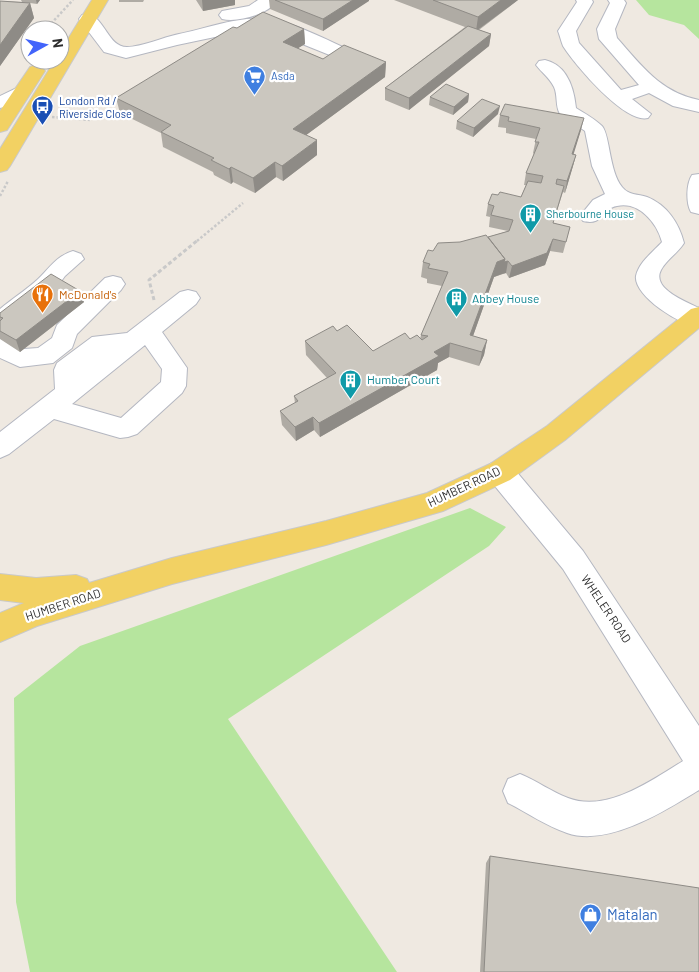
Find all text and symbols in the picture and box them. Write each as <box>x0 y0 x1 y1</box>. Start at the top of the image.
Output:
north arrow <box>20 20 70 70</box>
text: N <box>49 37 67 49</box>
supermarket icon: Asda <box>243 64 267 95</box>
place label: Asda <box>271 69 295 82</box>
place label: London Rd / Riverside Close <box>59 94 132 120</box>
bus stop icon: London Rd / Riverside Close <box>31 95 55 126</box>
building icon: Sherbourne House <box>518 202 542 233</box>
place label: Sherbourne House <box>546 207 634 220</box>
restaurant icon: McDonald's <box>31 283 55 314</box>
place label: McDonald's <box>59 287 117 301</box>
building icon: Abbey House <box>444 287 468 318</box>
place label: Abbey House <box>472 291 539 305</box>
building icon: Humber Court <box>339 368 363 399</box>
place label: Humber Court <box>367 372 440 386</box>
street label: HUMBER ROAD <box>425 463 502 509</box>
street label: WHELER ROAD <box>579 572 635 645</box>
street label: HUMBER ROAD <box>23 585 102 623</box>
shop icon: Matalan <box>579 903 603 934</box>
place label: Matalan <box>607 905 658 923</box>

